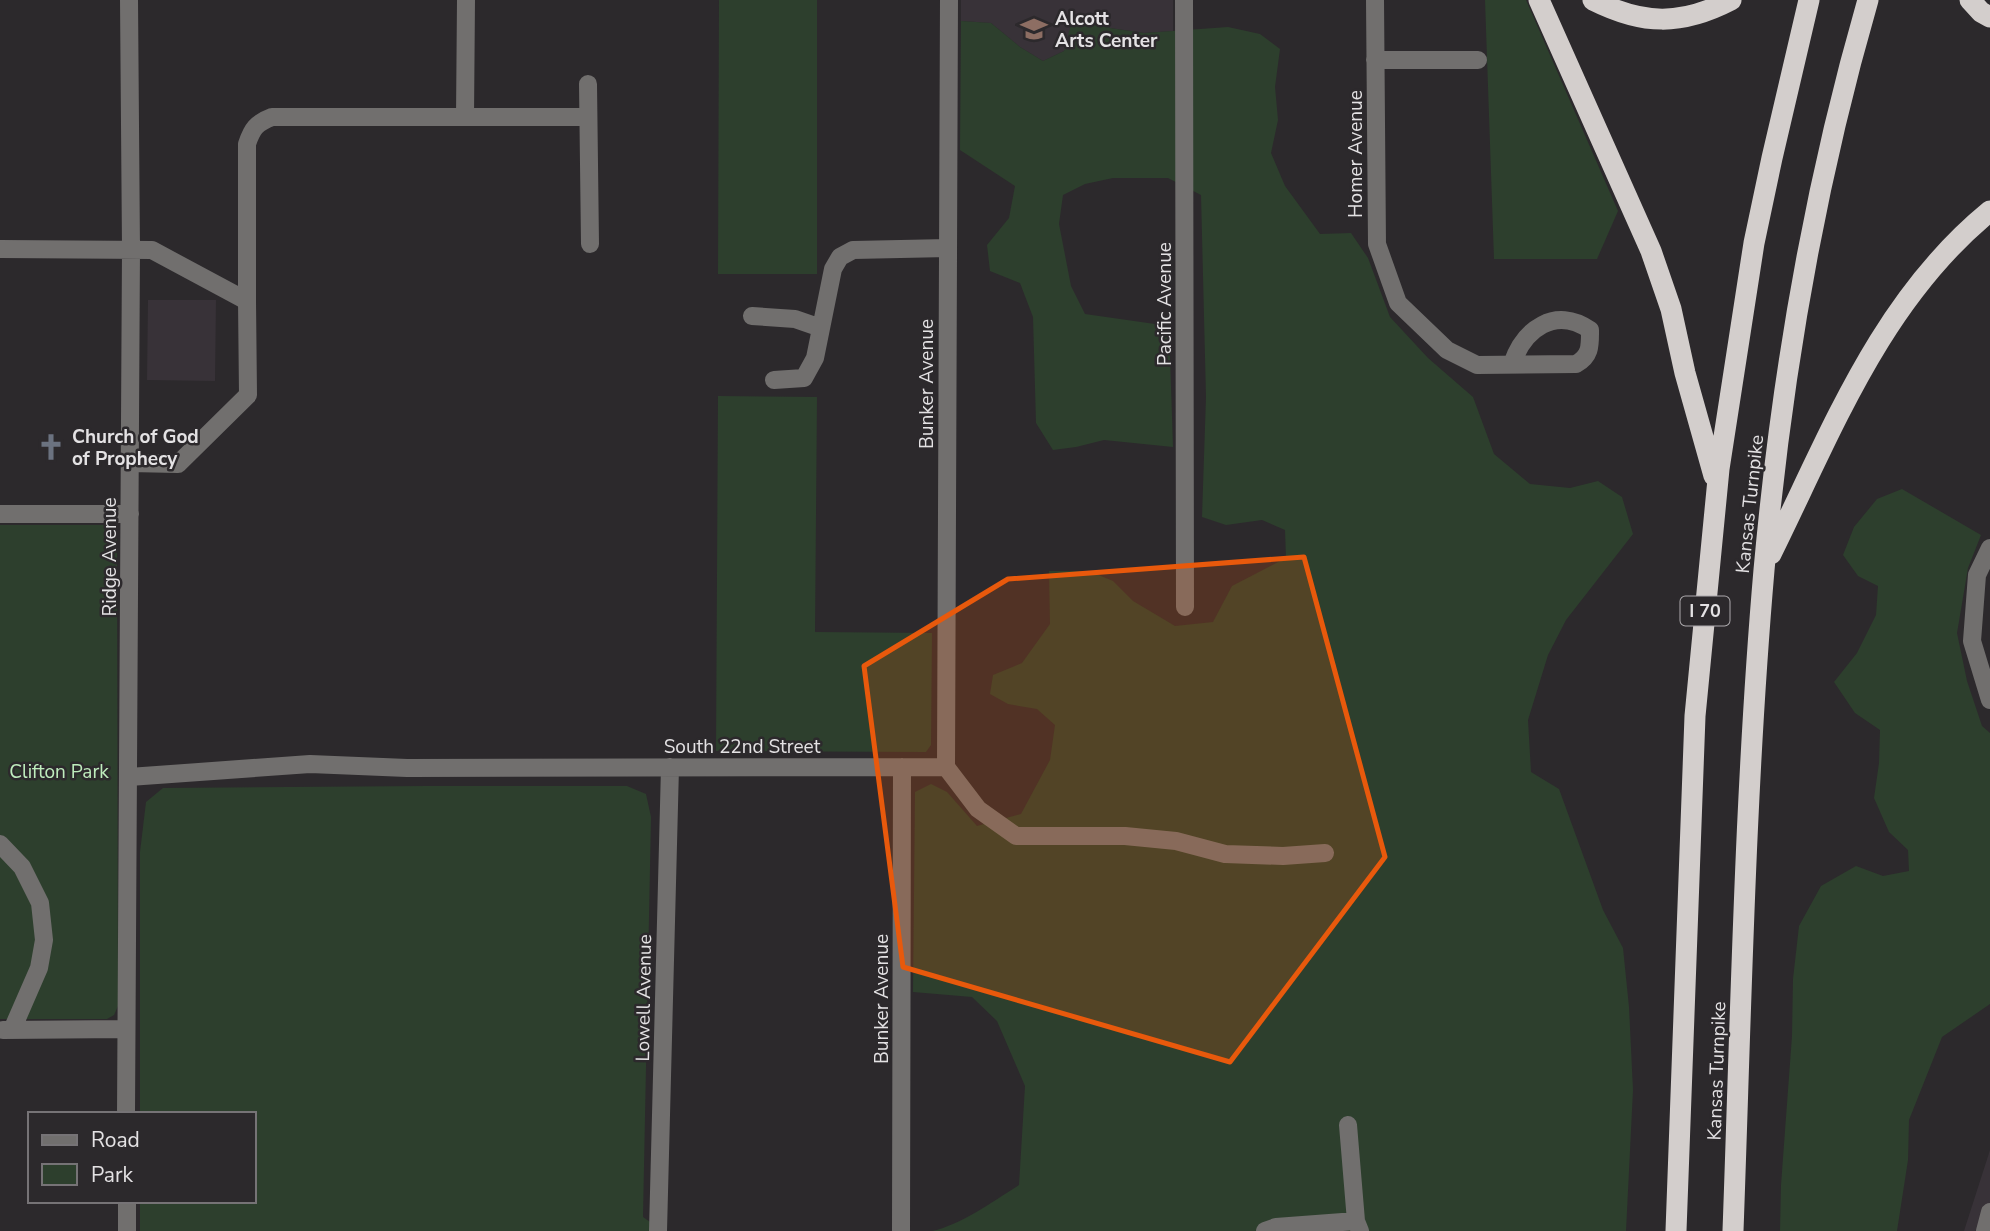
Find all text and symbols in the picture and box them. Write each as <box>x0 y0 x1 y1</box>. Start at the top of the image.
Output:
place label: Alcott Arts Center <box>1055 6 1158 54</box>
school or university icon: Alcott Arts Center <box>1019 14 1049 44</box>
street label: Homer Avenue <box>1343 90 1369 218</box>
street label: Pacific Avenue <box>1152 242 1178 366</box>
street label: Bunker Avenue <box>914 319 940 449</box>
place label: Church of God of Prophecy <box>72 424 199 472</box>
church icon: Church of God of Prophecy <box>36 432 66 462</box>
street label: Kansas Turnpike <box>1730 434 1770 575</box>
street label: Ridge Avenue <box>97 498 123 616</box>
road number: I 70 <box>1680 596 1730 626</box>
street label: South 22nd Street <box>664 734 821 760</box>
park label: Clifton Park <box>9 759 109 785</box>
street label: Lowell Avenue <box>630 934 658 1062</box>
street label: Bunker Avenue <box>869 934 895 1064</box>
street label: Kansas Turnpike <box>1702 1001 1732 1141</box>
legend <box>28 1112 256 1203</box>
text: Road <box>91 1126 140 1154</box>
text: Park <box>91 1161 133 1189</box>

